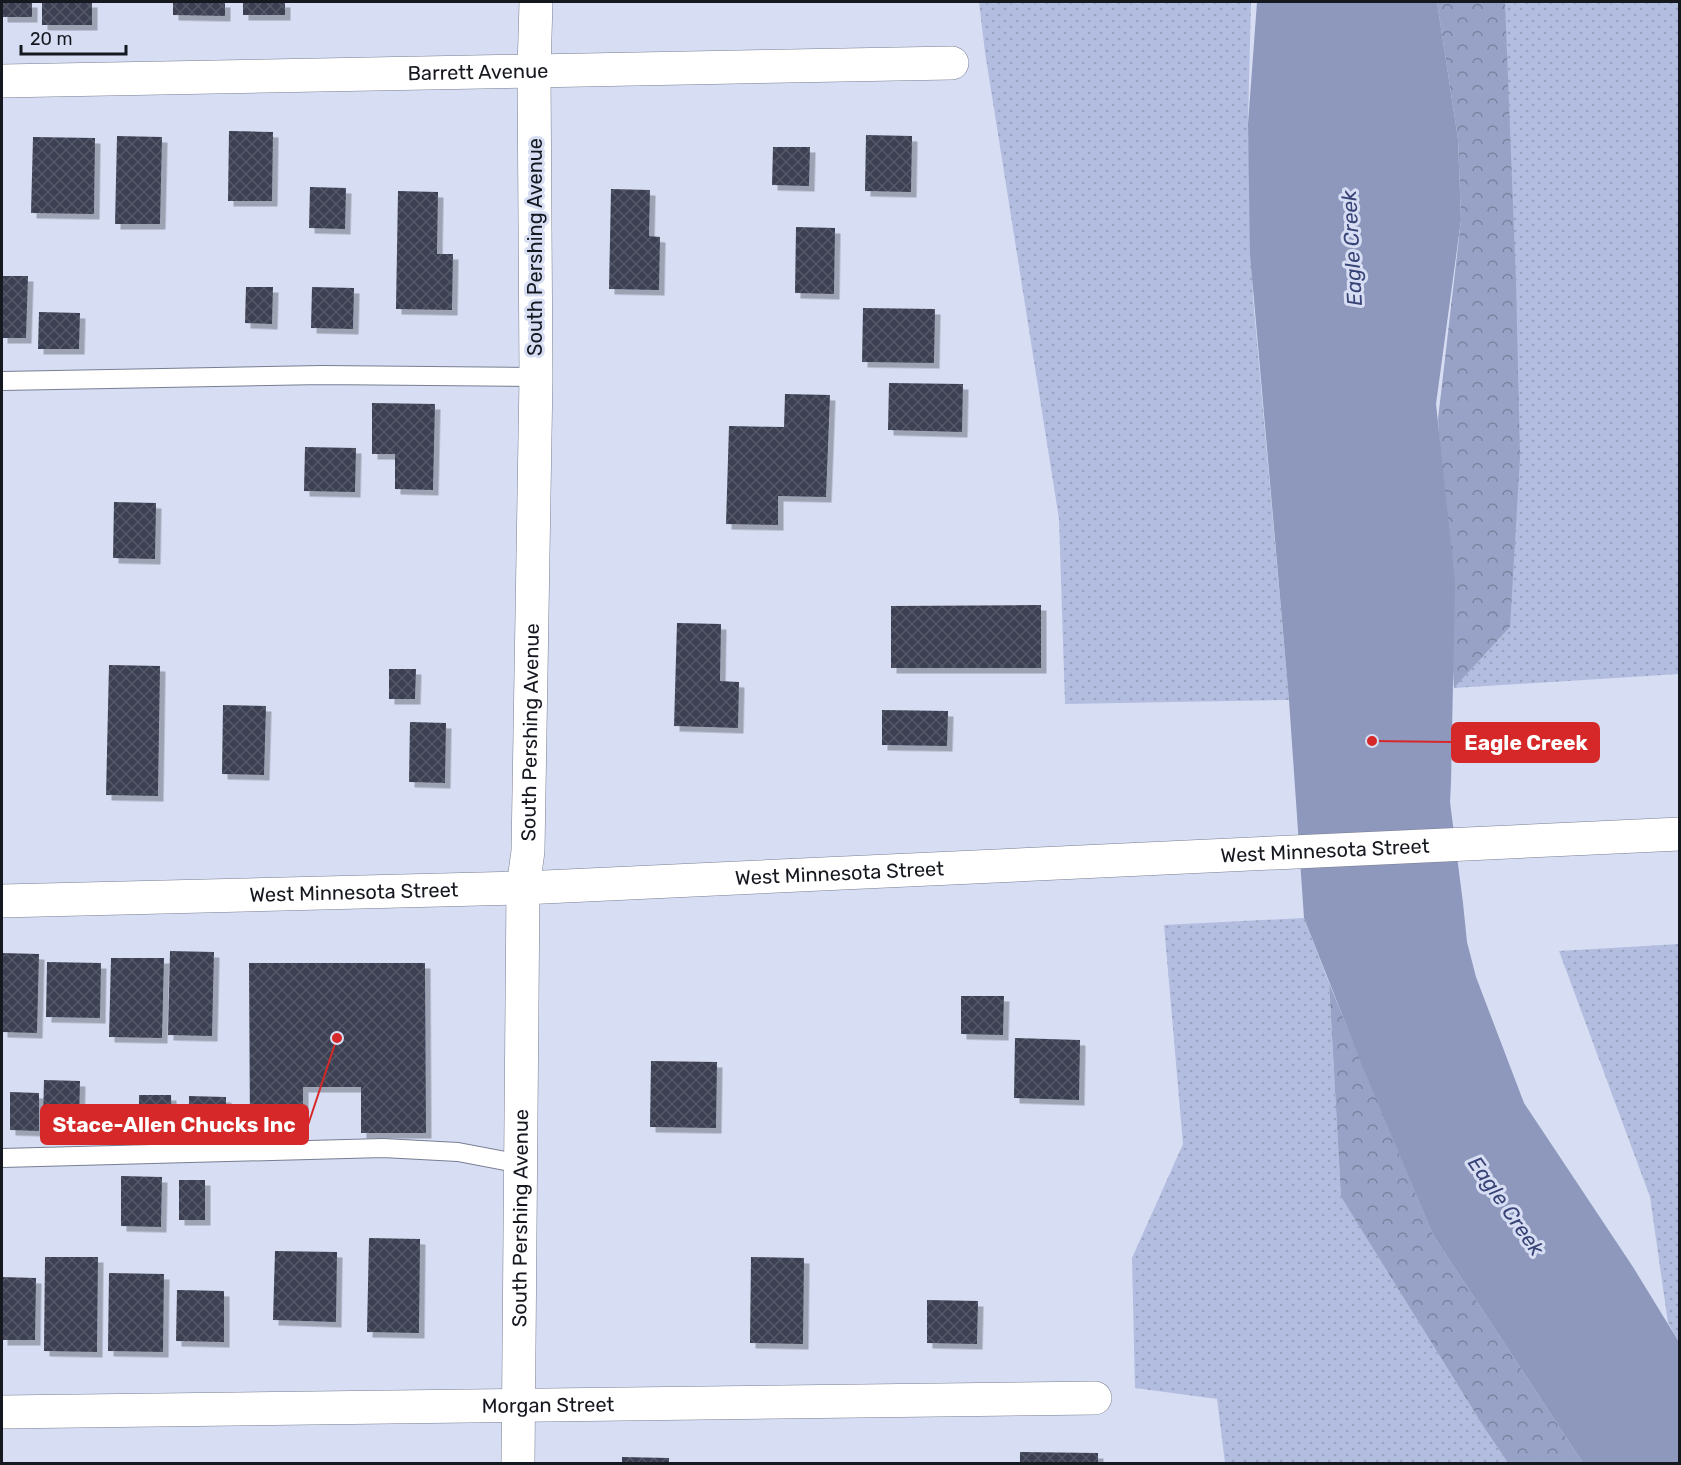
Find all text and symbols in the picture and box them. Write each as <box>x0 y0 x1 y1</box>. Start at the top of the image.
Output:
scale bar <box>21 18 126 56</box>
text: 20 m <box>30 28 72 50</box>
street label: Barrett Avenue <box>407 59 548 85</box>
street label: South Pershing Avenue <box>523 138 547 356</box>
water label: Eagle Creek <box>1336 188 1367 306</box>
street label: South Pershing Avenue <box>516 623 544 842</box>
callout: Eagle Creek <box>1452 723 1599 762</box>
text: Eagle Creek <box>1464 730 1588 755</box>
street label: West Minnesota Street <box>1220 834 1430 867</box>
street label: West Minnesota Street <box>734 856 945 890</box>
street label: West Minnesota Street <box>249 878 459 907</box>
callout: Stace-Allen Chucks Inc <box>41 1105 308 1144</box>
street label: South Pershing Avenue <box>507 1109 533 1327</box>
text: Stace-Allen Chucks Inc <box>52 1112 296 1137</box>
water label: Eagle Creek <box>1463 1151 1550 1261</box>
street label: Morgan Street <box>481 1392 615 1418</box>

